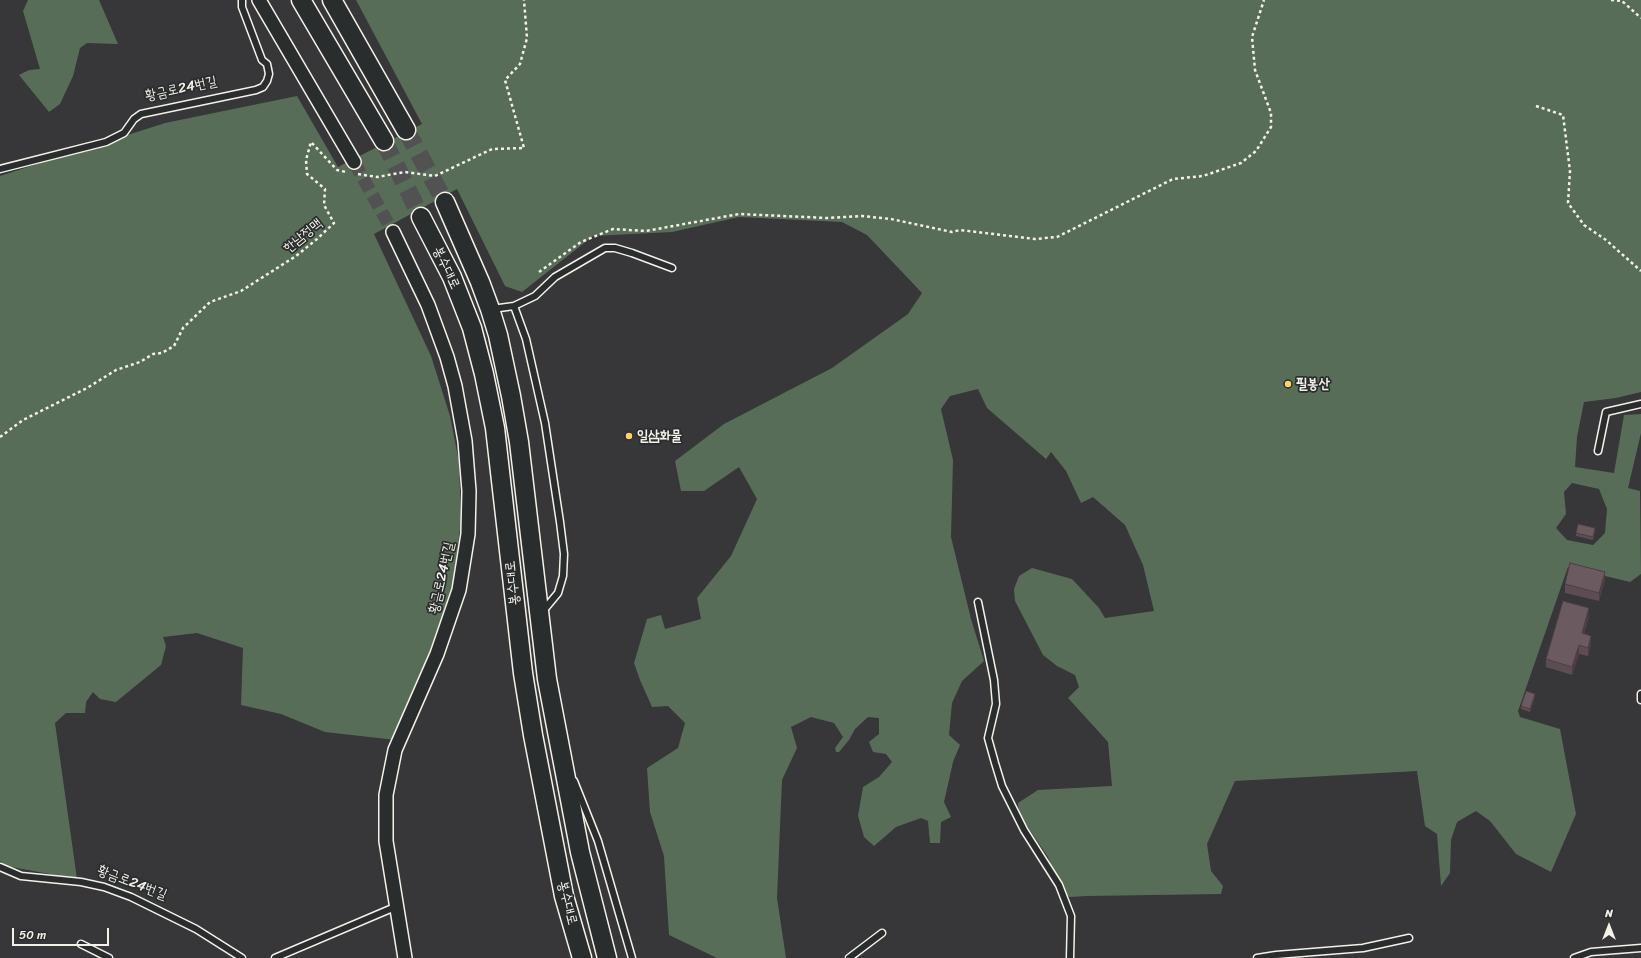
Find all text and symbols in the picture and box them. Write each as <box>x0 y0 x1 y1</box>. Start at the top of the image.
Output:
street label: 황금로24번길 <box>143 73 219 105</box>
street label: 한남정맥 <box>280 215 326 257</box>
street label: 봉수대로 <box>429 244 463 292</box>
place label: 필봉산 <box>1296 376 1330 392</box>
marker: 필봉산 <box>1283 379 1293 389</box>
place label: 일삼화물 <box>637 428 682 444</box>
marker: 일삼화물 <box>624 431 634 441</box>
street label: 황금로24번길 <box>426 540 458 616</box>
street label: 봉수대로 <box>502 560 524 606</box>
street label: 황금로24번길 <box>95 862 169 904</box>
street label: 봉수대로 <box>553 879 581 927</box>
text: N <box>1605 904 1613 923</box>
north arrow <box>1589 906 1629 946</box>
scale bar <box>14 920 111 946</box>
text: 50 m <box>19 924 46 946</box>

